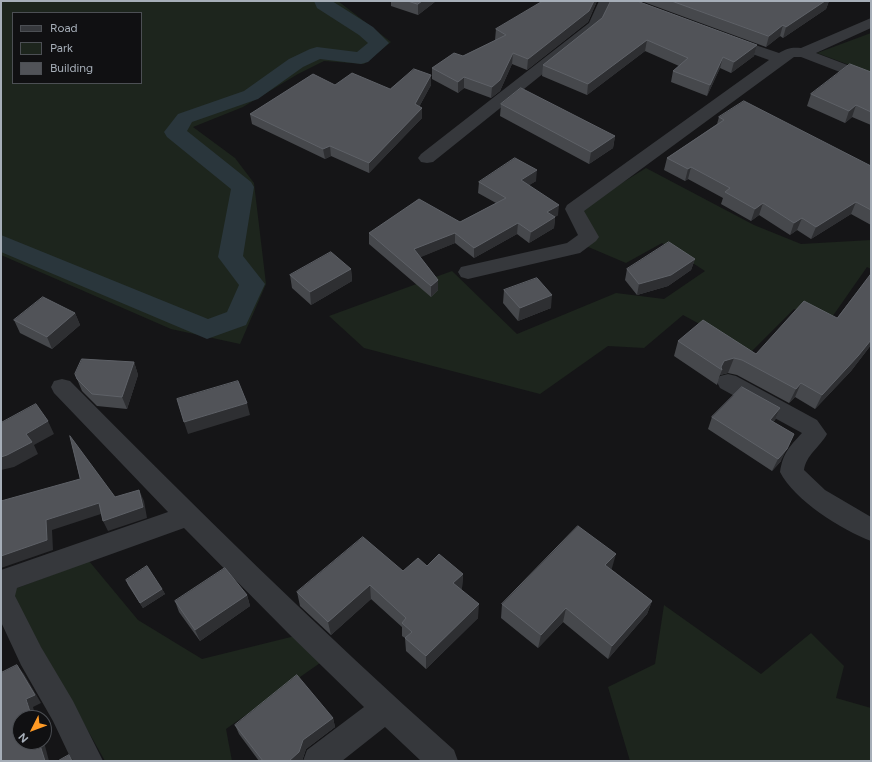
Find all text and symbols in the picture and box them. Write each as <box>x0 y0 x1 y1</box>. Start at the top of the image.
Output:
legend <box>12 12 142 84</box>
text: Road <box>50 21 78 35</box>
text: Park <box>50 41 73 55</box>
text: Building <box>50 61 93 75</box>
north arrow <box>12 710 52 750</box>
text: N <box>16 730 31 745</box>

